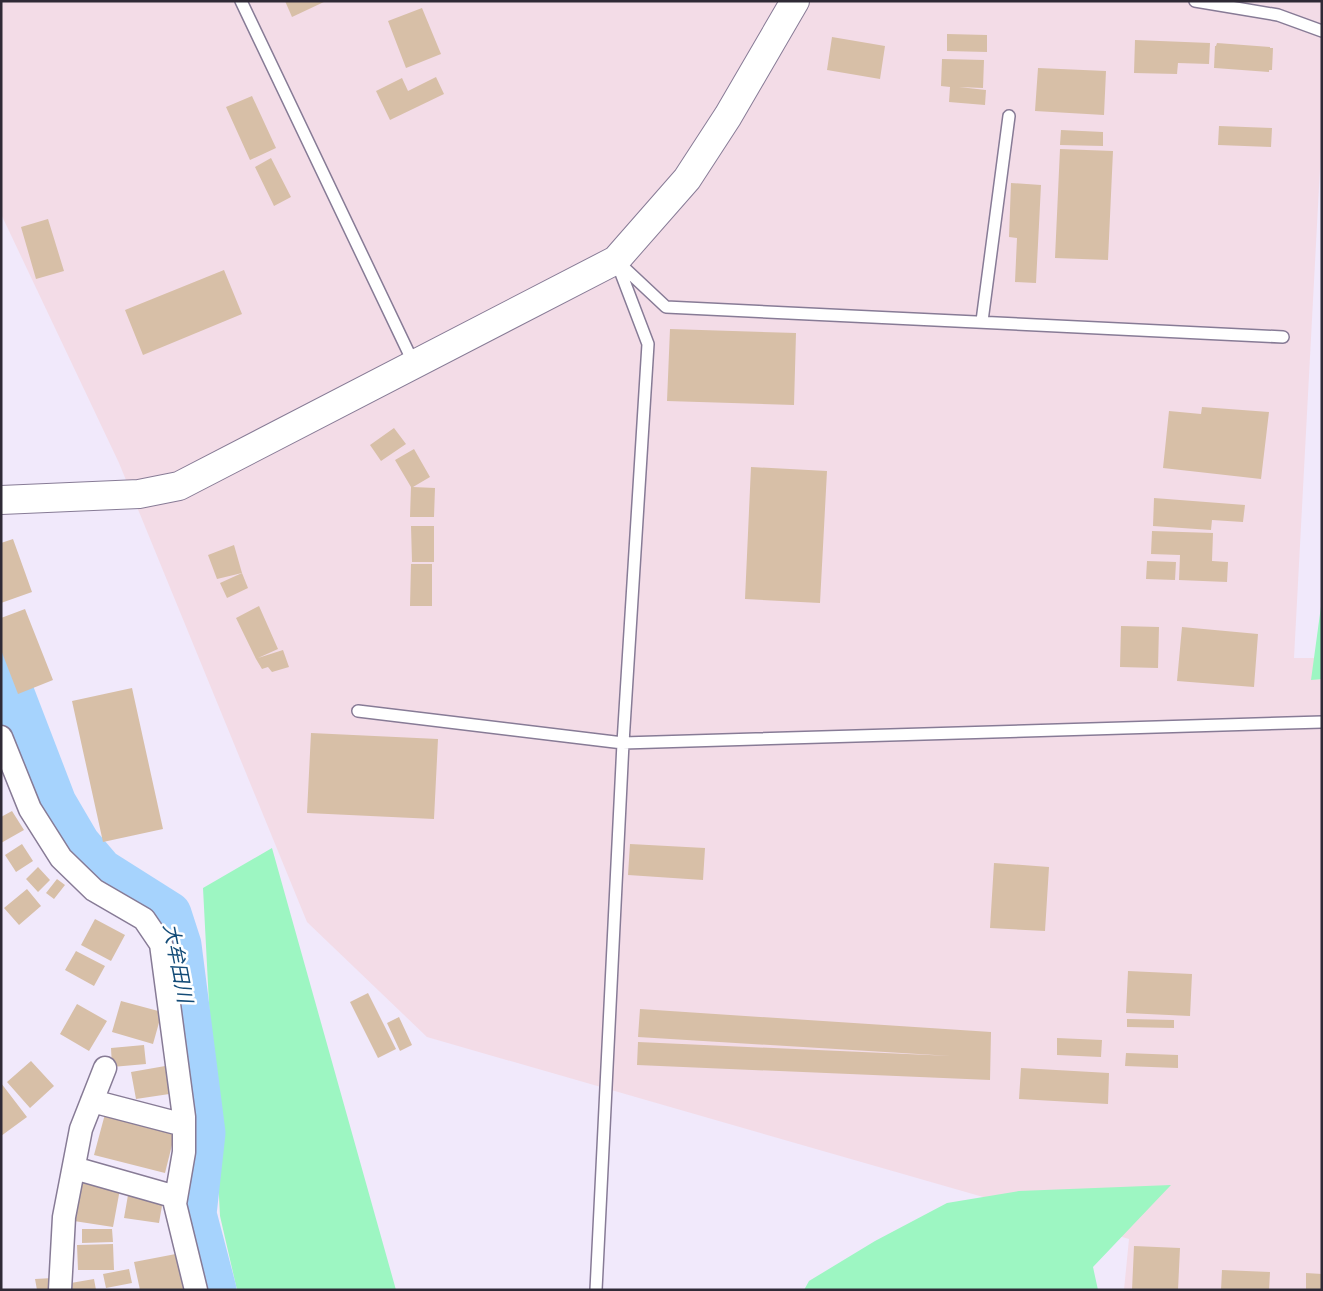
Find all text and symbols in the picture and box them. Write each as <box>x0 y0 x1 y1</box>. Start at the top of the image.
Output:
water label: 大牟田川 <box>159 921 198 1007</box>

